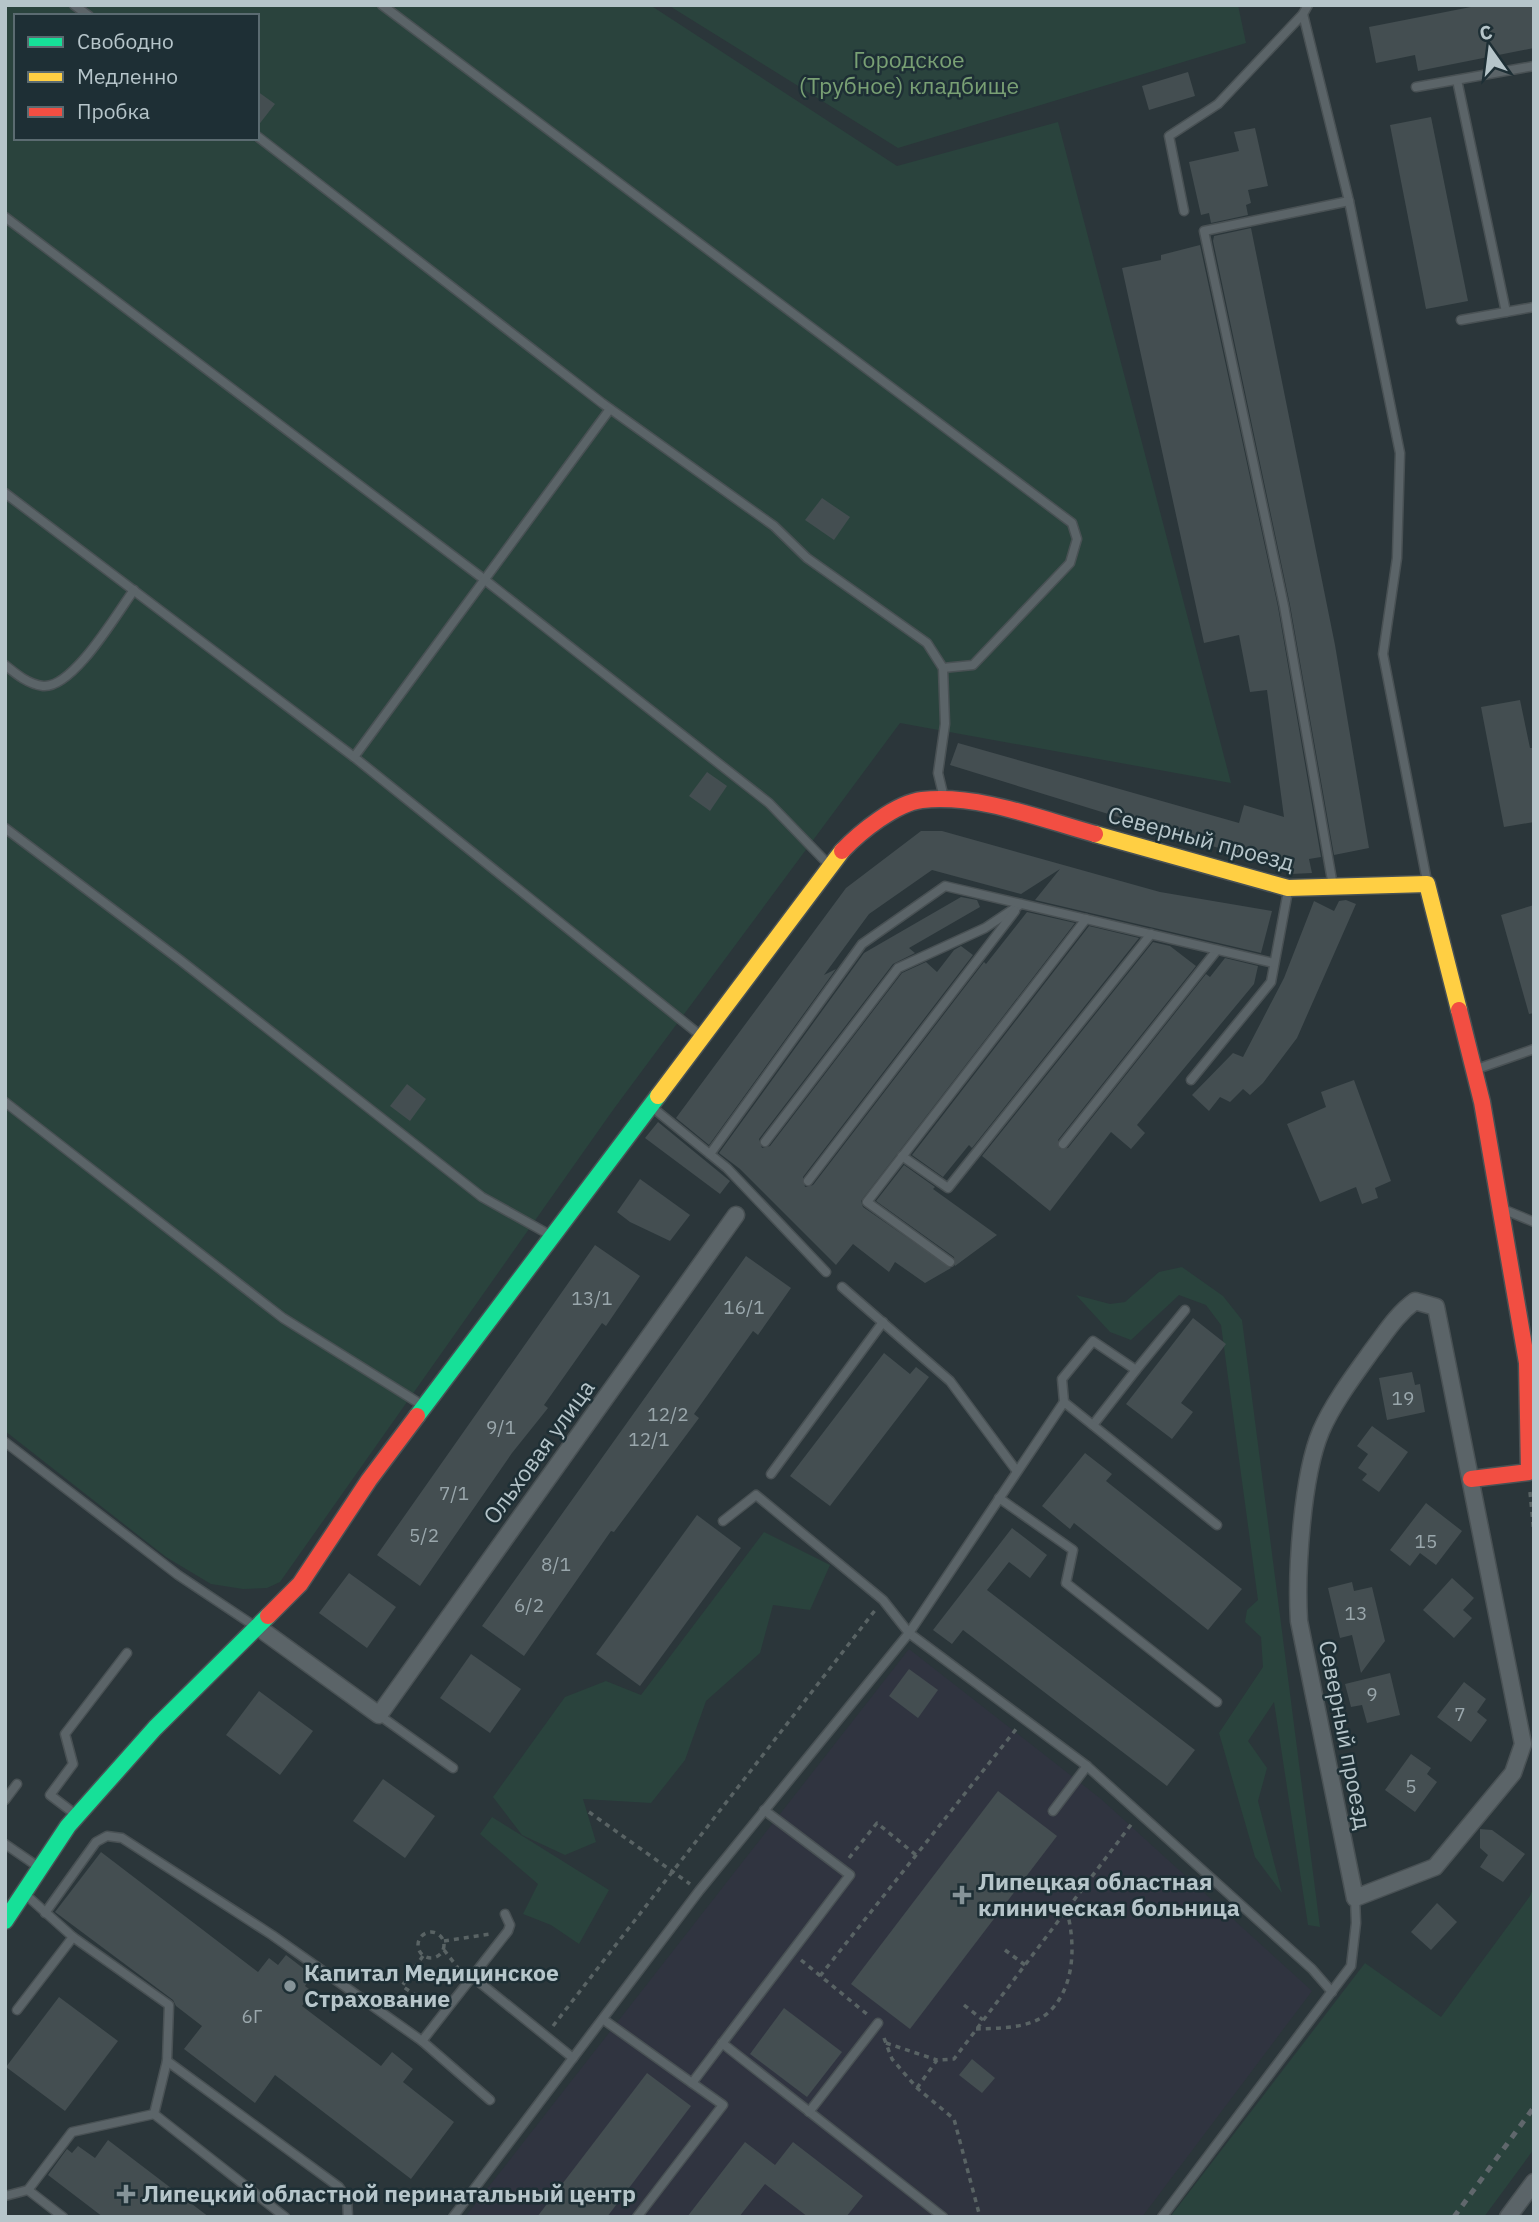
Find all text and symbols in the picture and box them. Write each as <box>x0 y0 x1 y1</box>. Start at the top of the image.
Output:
legend <box>14 14 259 140</box>
north arrow <box>1455 14 1525 84</box>
text: С <box>1477 19 1495 46</box>
text: Свободно <box>77 27 174 55</box>
park label: Городское (Трубное) кладбище <box>799 44 1019 100</box>
text: Медленно <box>77 62 178 90</box>
text: Пробка <box>77 97 150 125</box>
street label: Северный проезд <box>1105 799 1298 877</box>
house number: 13/1 <box>571 1286 613 1310</box>
house number: 16/1 <box>723 1295 765 1319</box>
street label: Ольховая улица <box>476 1373 601 1530</box>
house number: 19 <box>1392 1386 1414 1410</box>
house number: 12/2 <box>647 1402 689 1426</box>
house number: 9/1 <box>486 1415 516 1439</box>
house number: 12/1 <box>628 1427 670 1451</box>
house number: 7/1 <box>439 1481 469 1505</box>
house number: 5/2 <box>409 1523 439 1547</box>
house number: 15 <box>1415 1529 1437 1553</box>
house number: 8/1 <box>541 1552 571 1576</box>
house number: 6/2 <box>514 1593 544 1617</box>
house number: 13 <box>1345 1601 1367 1625</box>
street label: Северный проезд <box>1313 1638 1379 1832</box>
house number: 9 <box>1366 1682 1378 1706</box>
house number: 7 <box>1454 1702 1466 1726</box>
house number: 5 <box>1405 1774 1417 1798</box>
place label: Липецкая областная клиническая больница <box>978 1866 1240 1922</box>
marker: Липецкая областная клиническая больница <box>952 1885 972 1905</box>
place label: Капитал Медицинское Страхование <box>304 1957 559 2013</box>
marker: Капитал Медицинское Страхование <box>282 1978 298 1994</box>
house number: 6Г <box>242 2004 262 2028</box>
place label: Липецкий областной перинатальный центр <box>142 2178 636 2208</box>
marker: Липецкий областной перинатальный центр <box>116 2184 136 2204</box>

